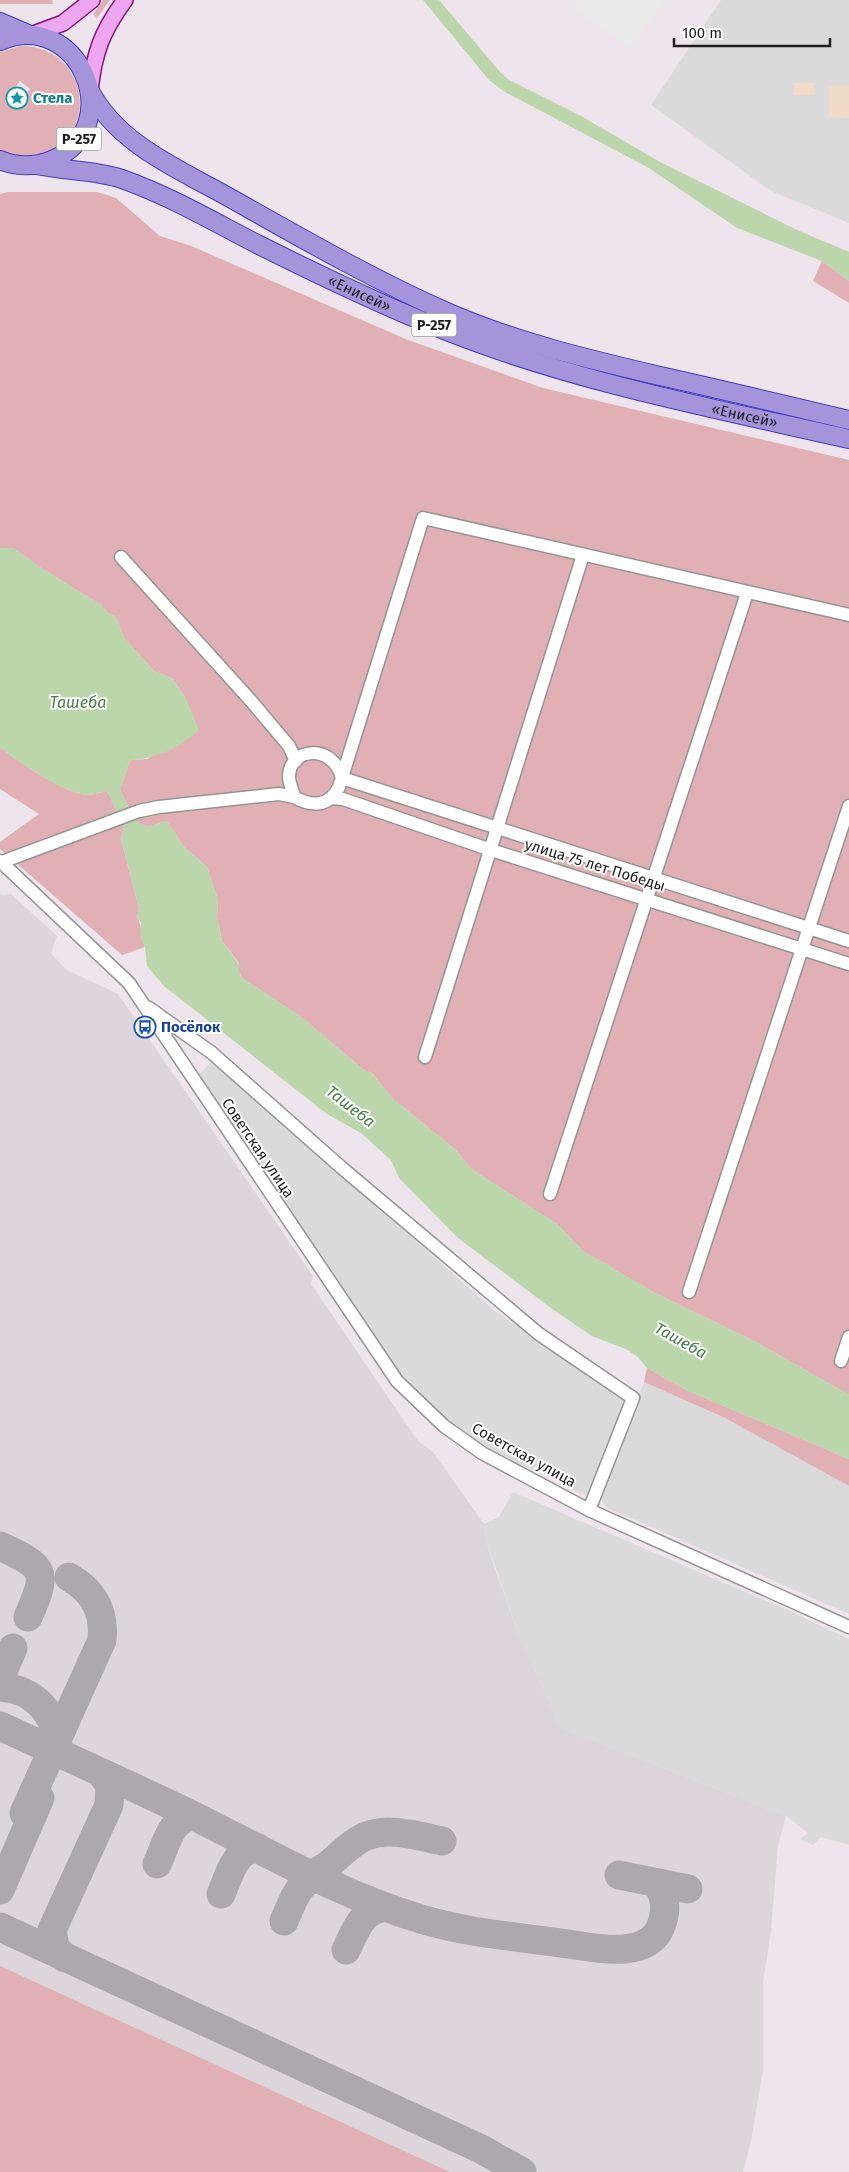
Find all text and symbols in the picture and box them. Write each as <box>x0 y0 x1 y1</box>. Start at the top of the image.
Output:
scale bar <box>674 15 830 47</box>
text: 100 m <box>682 24 722 42</box>
place icon: Стела <box>5 86 29 110</box>
place label: Стела <box>33 89 73 107</box>
road number: Р-257 <box>56 128 102 150</box>
street label: «Енисей» <box>325 271 394 316</box>
road number: Р-257 <box>412 314 456 336</box>
street label: «Енисей» <box>710 400 779 432</box>
water label: Ташеба <box>50 693 106 712</box>
street label: улица 75 лет Победы <box>523 835 667 895</box>
bus stop icon: Посёлок <box>133 1015 157 1039</box>
place label: Посёлок <box>161 1018 221 1036</box>
water label: Ташеба <box>323 1081 379 1131</box>
street label: Советская улица <box>218 1095 298 1201</box>
water label: Ташеба <box>651 1318 710 1362</box>
street label: Советская улица <box>469 1419 579 1491</box>

